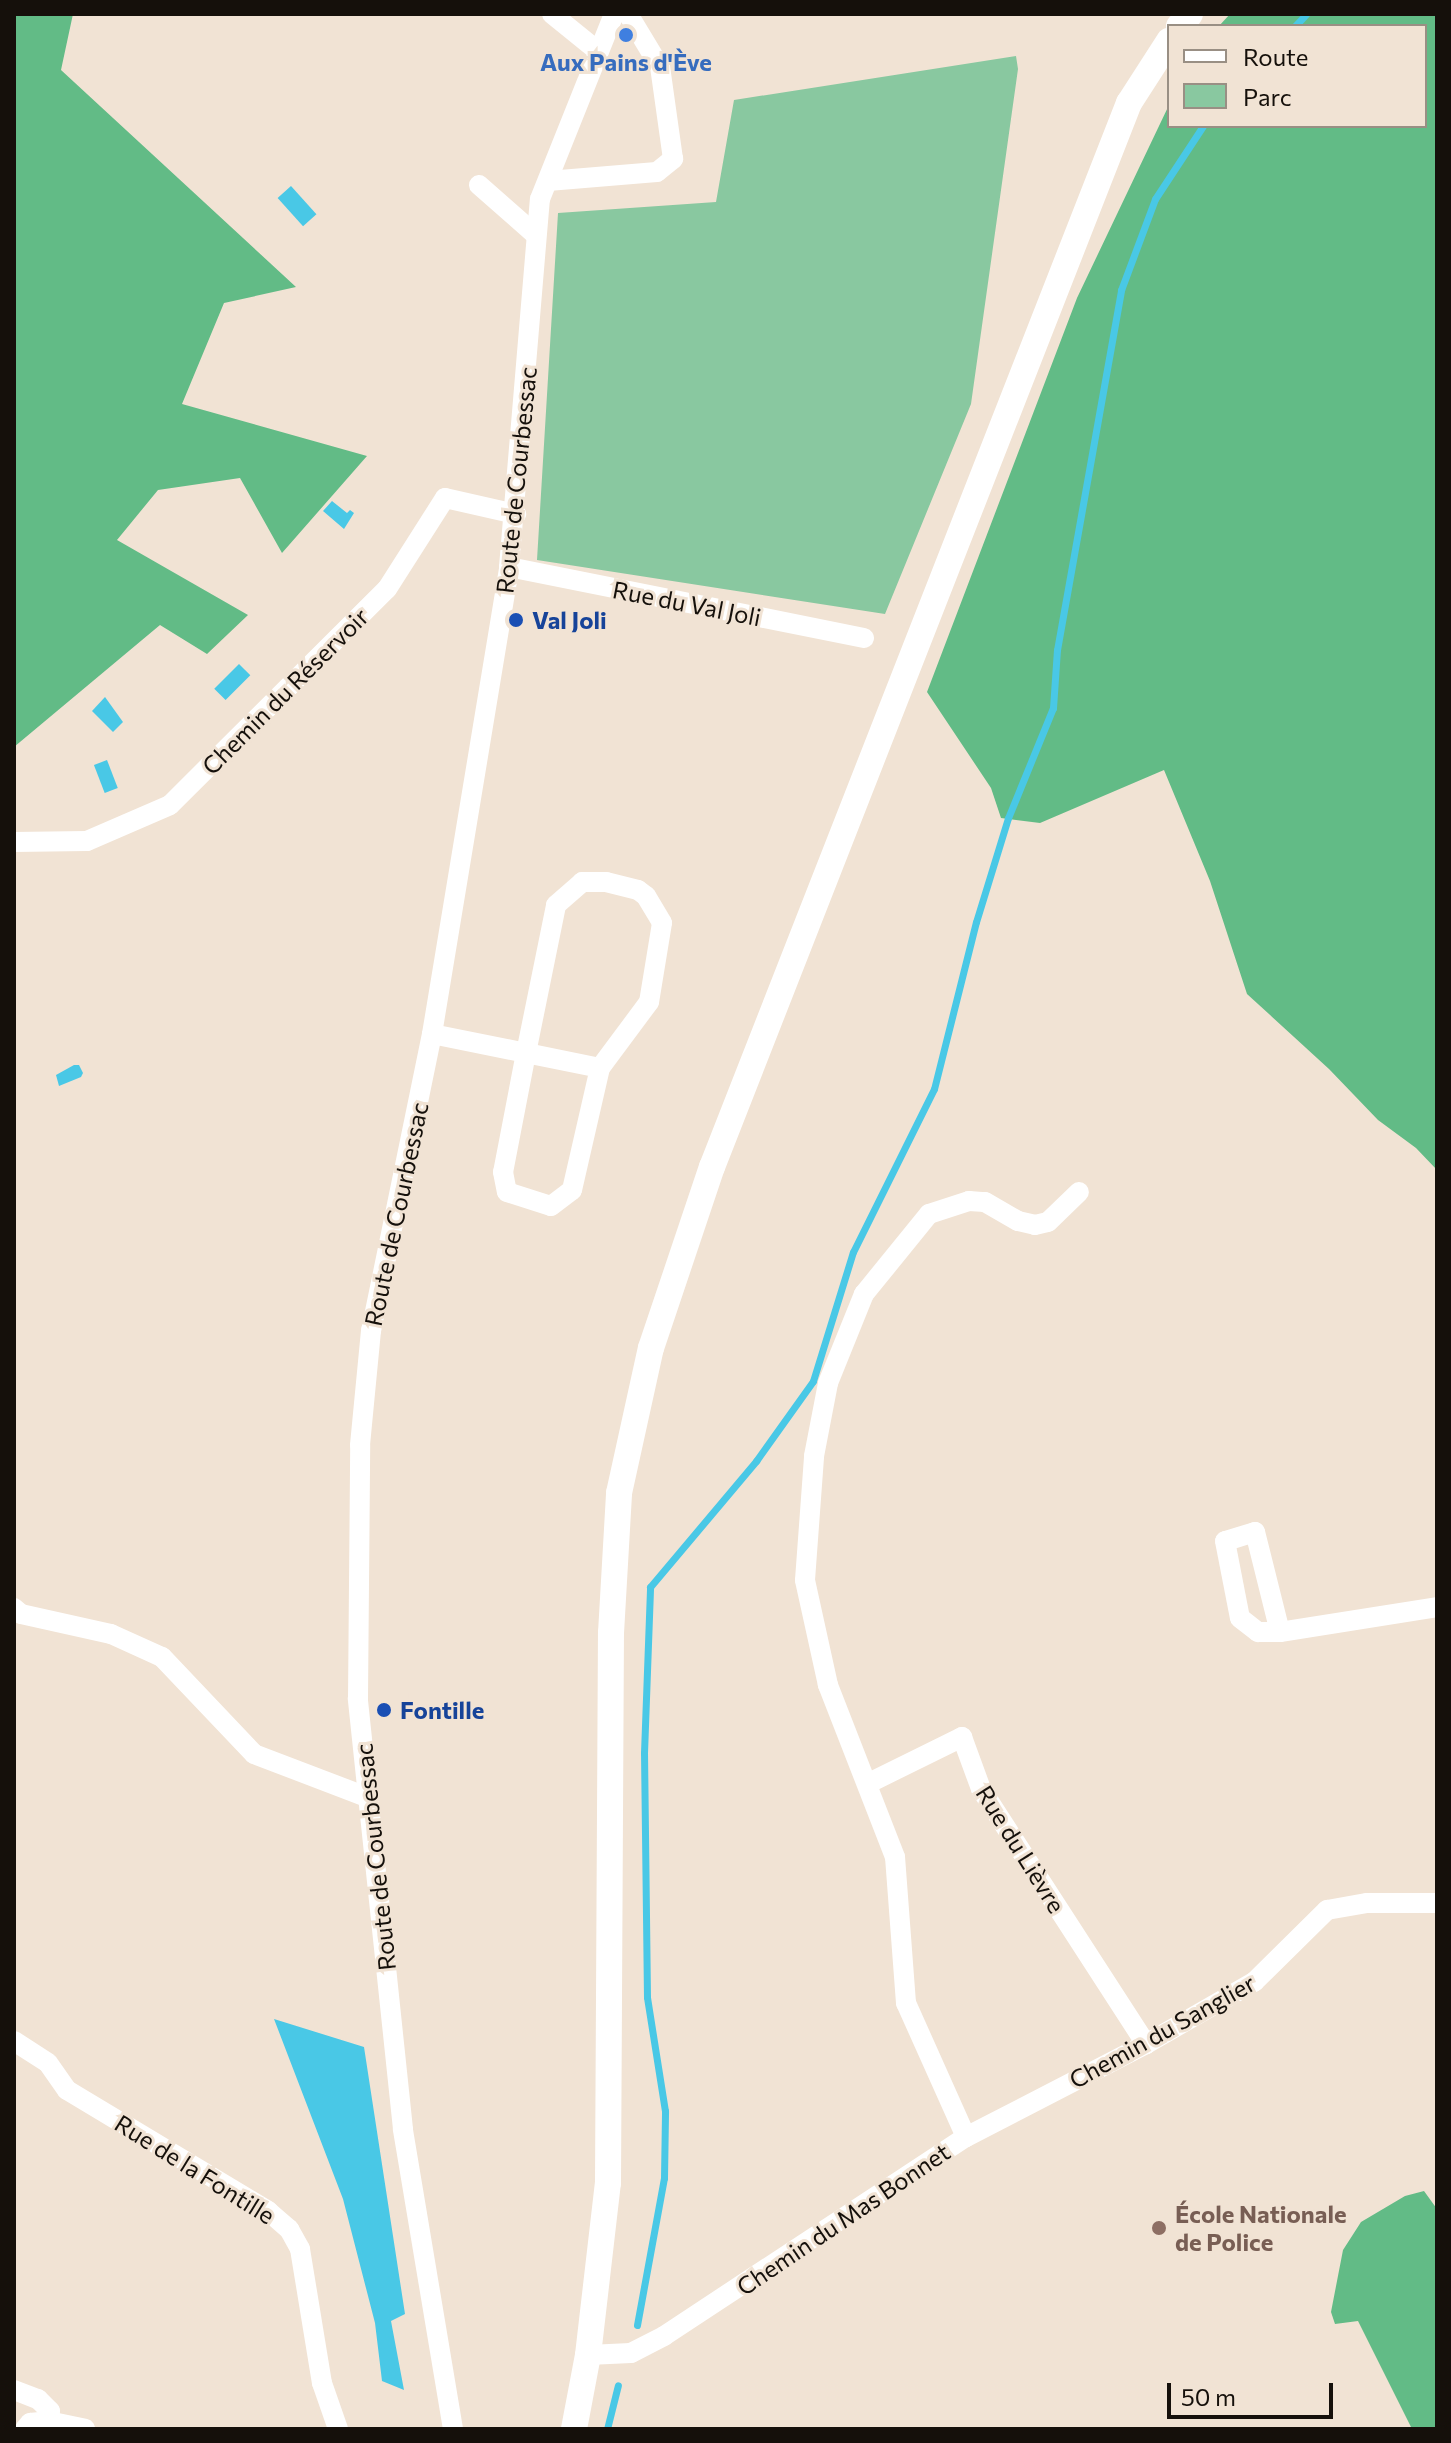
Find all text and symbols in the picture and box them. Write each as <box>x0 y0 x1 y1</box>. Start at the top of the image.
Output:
legend <box>1167 24 1427 128</box>
marker: Aux Pains d'Ève <box>617 26 635 44</box>
text: Route <box>1243 42 1308 71</box>
place label: Aux Pains d'Ève <box>540 48 712 76</box>
text: Parc <box>1243 82 1292 111</box>
street label: Route de Courbessac <box>490 365 542 595</box>
street label: Rue du Val Joli <box>610 575 764 631</box>
street label: Chemin du Réservoir <box>196 602 374 780</box>
place label: Val Joli <box>532 606 607 634</box>
marker: Val Joli <box>507 611 525 629</box>
street label: Route de Courbessac <box>358 1100 434 1328</box>
place label: Fontille <box>400 1696 484 1724</box>
marker: Fontille <box>375 1701 393 1719</box>
street label: Route de Courbessac <box>349 1742 401 1972</box>
street label: Rue du Lièvre <box>970 1780 1072 1918</box>
street label: Chemin du Sanglier <box>1064 1968 1260 2094</box>
street label: Rue de la Fontille <box>110 2108 280 2230</box>
street label: Chemin du Mas Bonnet <box>731 2137 955 2301</box>
place label: École Nationale de Police <box>1175 2200 1347 2256</box>
marker: École Nationale de Police <box>1150 2219 1168 2237</box>
scale bar <box>1171 2367 1337 2417</box>
text: 50 m <box>1181 2382 1236 2411</box>

